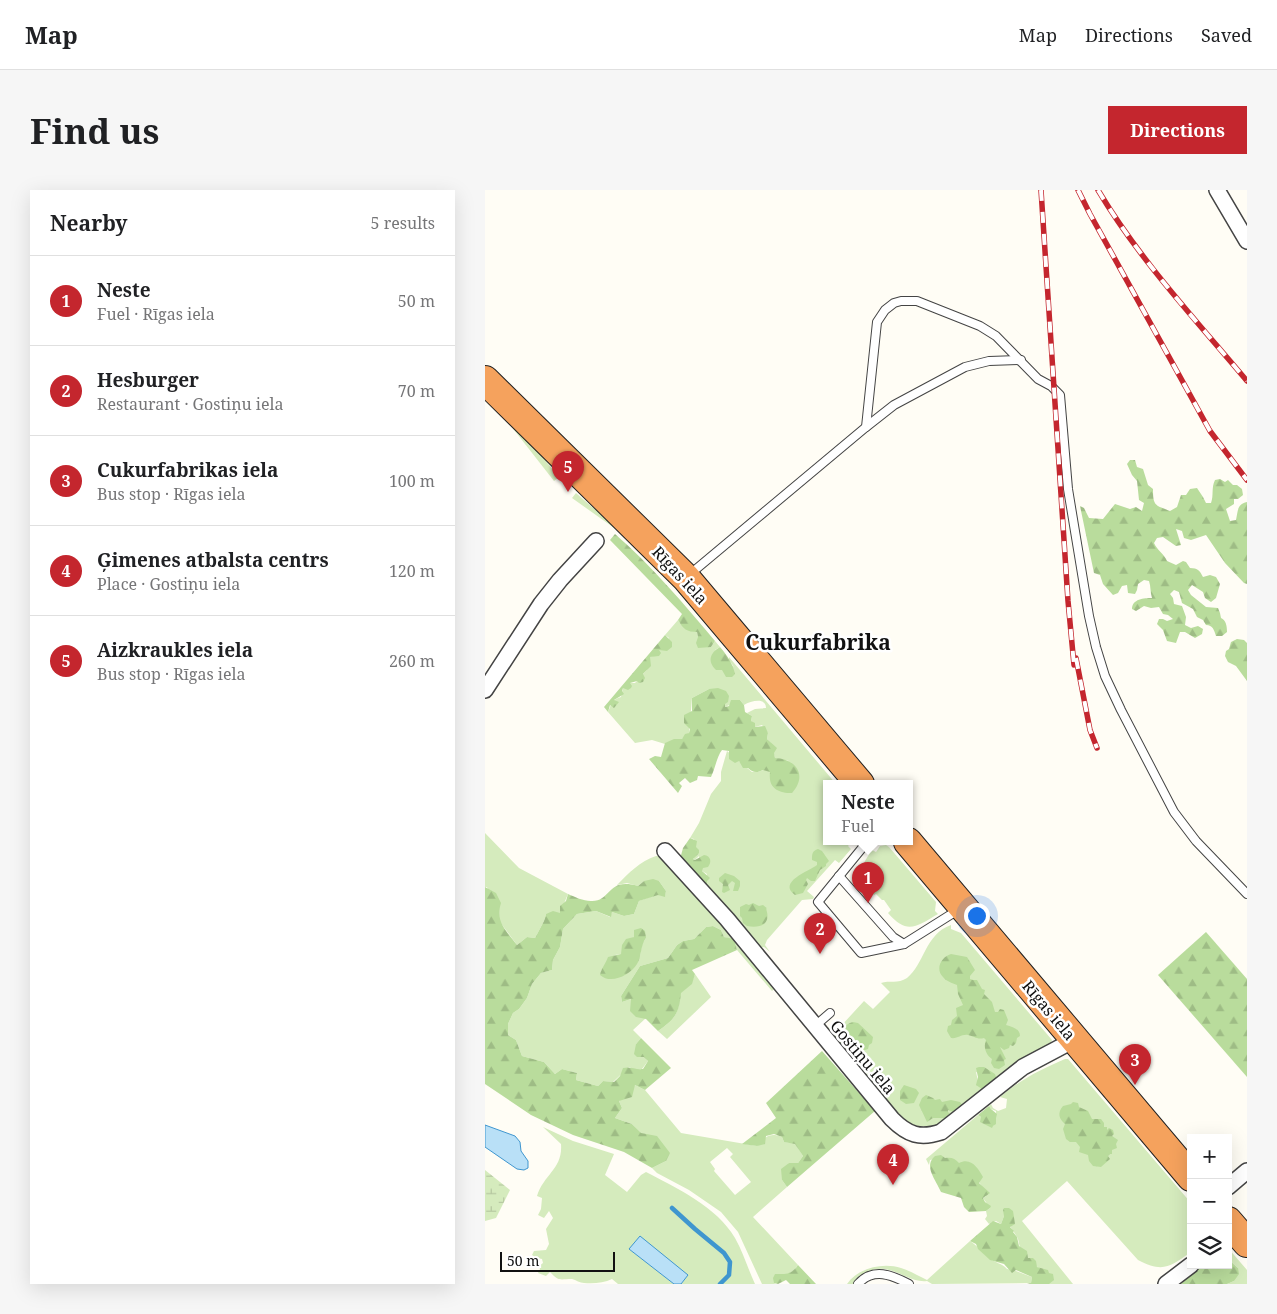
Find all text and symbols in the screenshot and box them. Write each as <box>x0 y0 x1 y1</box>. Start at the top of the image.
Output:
text: Map <box>25 18 78 51</box>
text: Map <box>1019 23 1057 47</box>
text: Directions <box>1085 23 1173 47</box>
text: Saved <box>1201 23 1252 47</box>
button: Directions <box>1108 106 1247 154</box>
text: Find us <box>30 107 159 154</box>
text: Nearby <box>50 209 128 237</box>
text: 5 results <box>371 212 435 234</box>
text: Neste <box>97 277 151 303</box>
text: 1 <box>61 290 71 312</box>
text: 50 m <box>398 290 435 312</box>
text: Fuel · Rīgas iela <box>97 303 215 325</box>
text: Hesburger <box>97 367 199 393</box>
text: 2 <box>61 380 71 402</box>
text: 70 m <box>398 380 435 402</box>
text: Restaurant · Gostiņu iela <box>97 393 283 415</box>
pin: 5 <box>552 451 584 492</box>
text: Cukurfabrikas iela <box>97 457 278 483</box>
text: 3 <box>61 470 71 492</box>
text: 100 m <box>389 470 435 492</box>
text: Bus stop · Rīgas iela <box>97 483 245 505</box>
street label: Rīgas iela <box>647 541 713 609</box>
text: Ģimenes atbalsta centrs <box>97 547 329 573</box>
text: 4 <box>61 560 71 582</box>
text: 120 m <box>389 560 435 582</box>
text: Place · Gostiņu iela <box>97 573 240 595</box>
district label: Cukurfabrika <box>745 628 891 656</box>
text: Aizkraukles iela <box>97 637 253 663</box>
text: 5 <box>61 650 71 672</box>
text: 260 m <box>389 650 435 672</box>
text: Bus stop · Rīgas iela <box>97 663 245 685</box>
popup <box>823 780 913 845</box>
text: Neste <box>841 789 895 815</box>
text: Fuel <box>841 815 874 837</box>
pin: 1 <box>852 862 884 903</box>
your location <box>964 903 990 929</box>
pin: 2 <box>804 913 836 954</box>
street label: Rīgas iela <box>1017 975 1081 1045</box>
street label: Gostiņu iela <box>825 1015 901 1099</box>
pin: 3 <box>1119 1044 1151 1085</box>
map controls <box>1187 1134 1232 1269</box>
button: + <box>1187 1134 1232 1179</box>
pin: 4 <box>877 1144 909 1185</box>
button: − <box>1187 1179 1232 1224</box>
button: layers <box>1187 1224 1232 1269</box>
scale bar <box>500 1249 615 1272</box>
text: 50 m <box>507 1251 540 1270</box>

